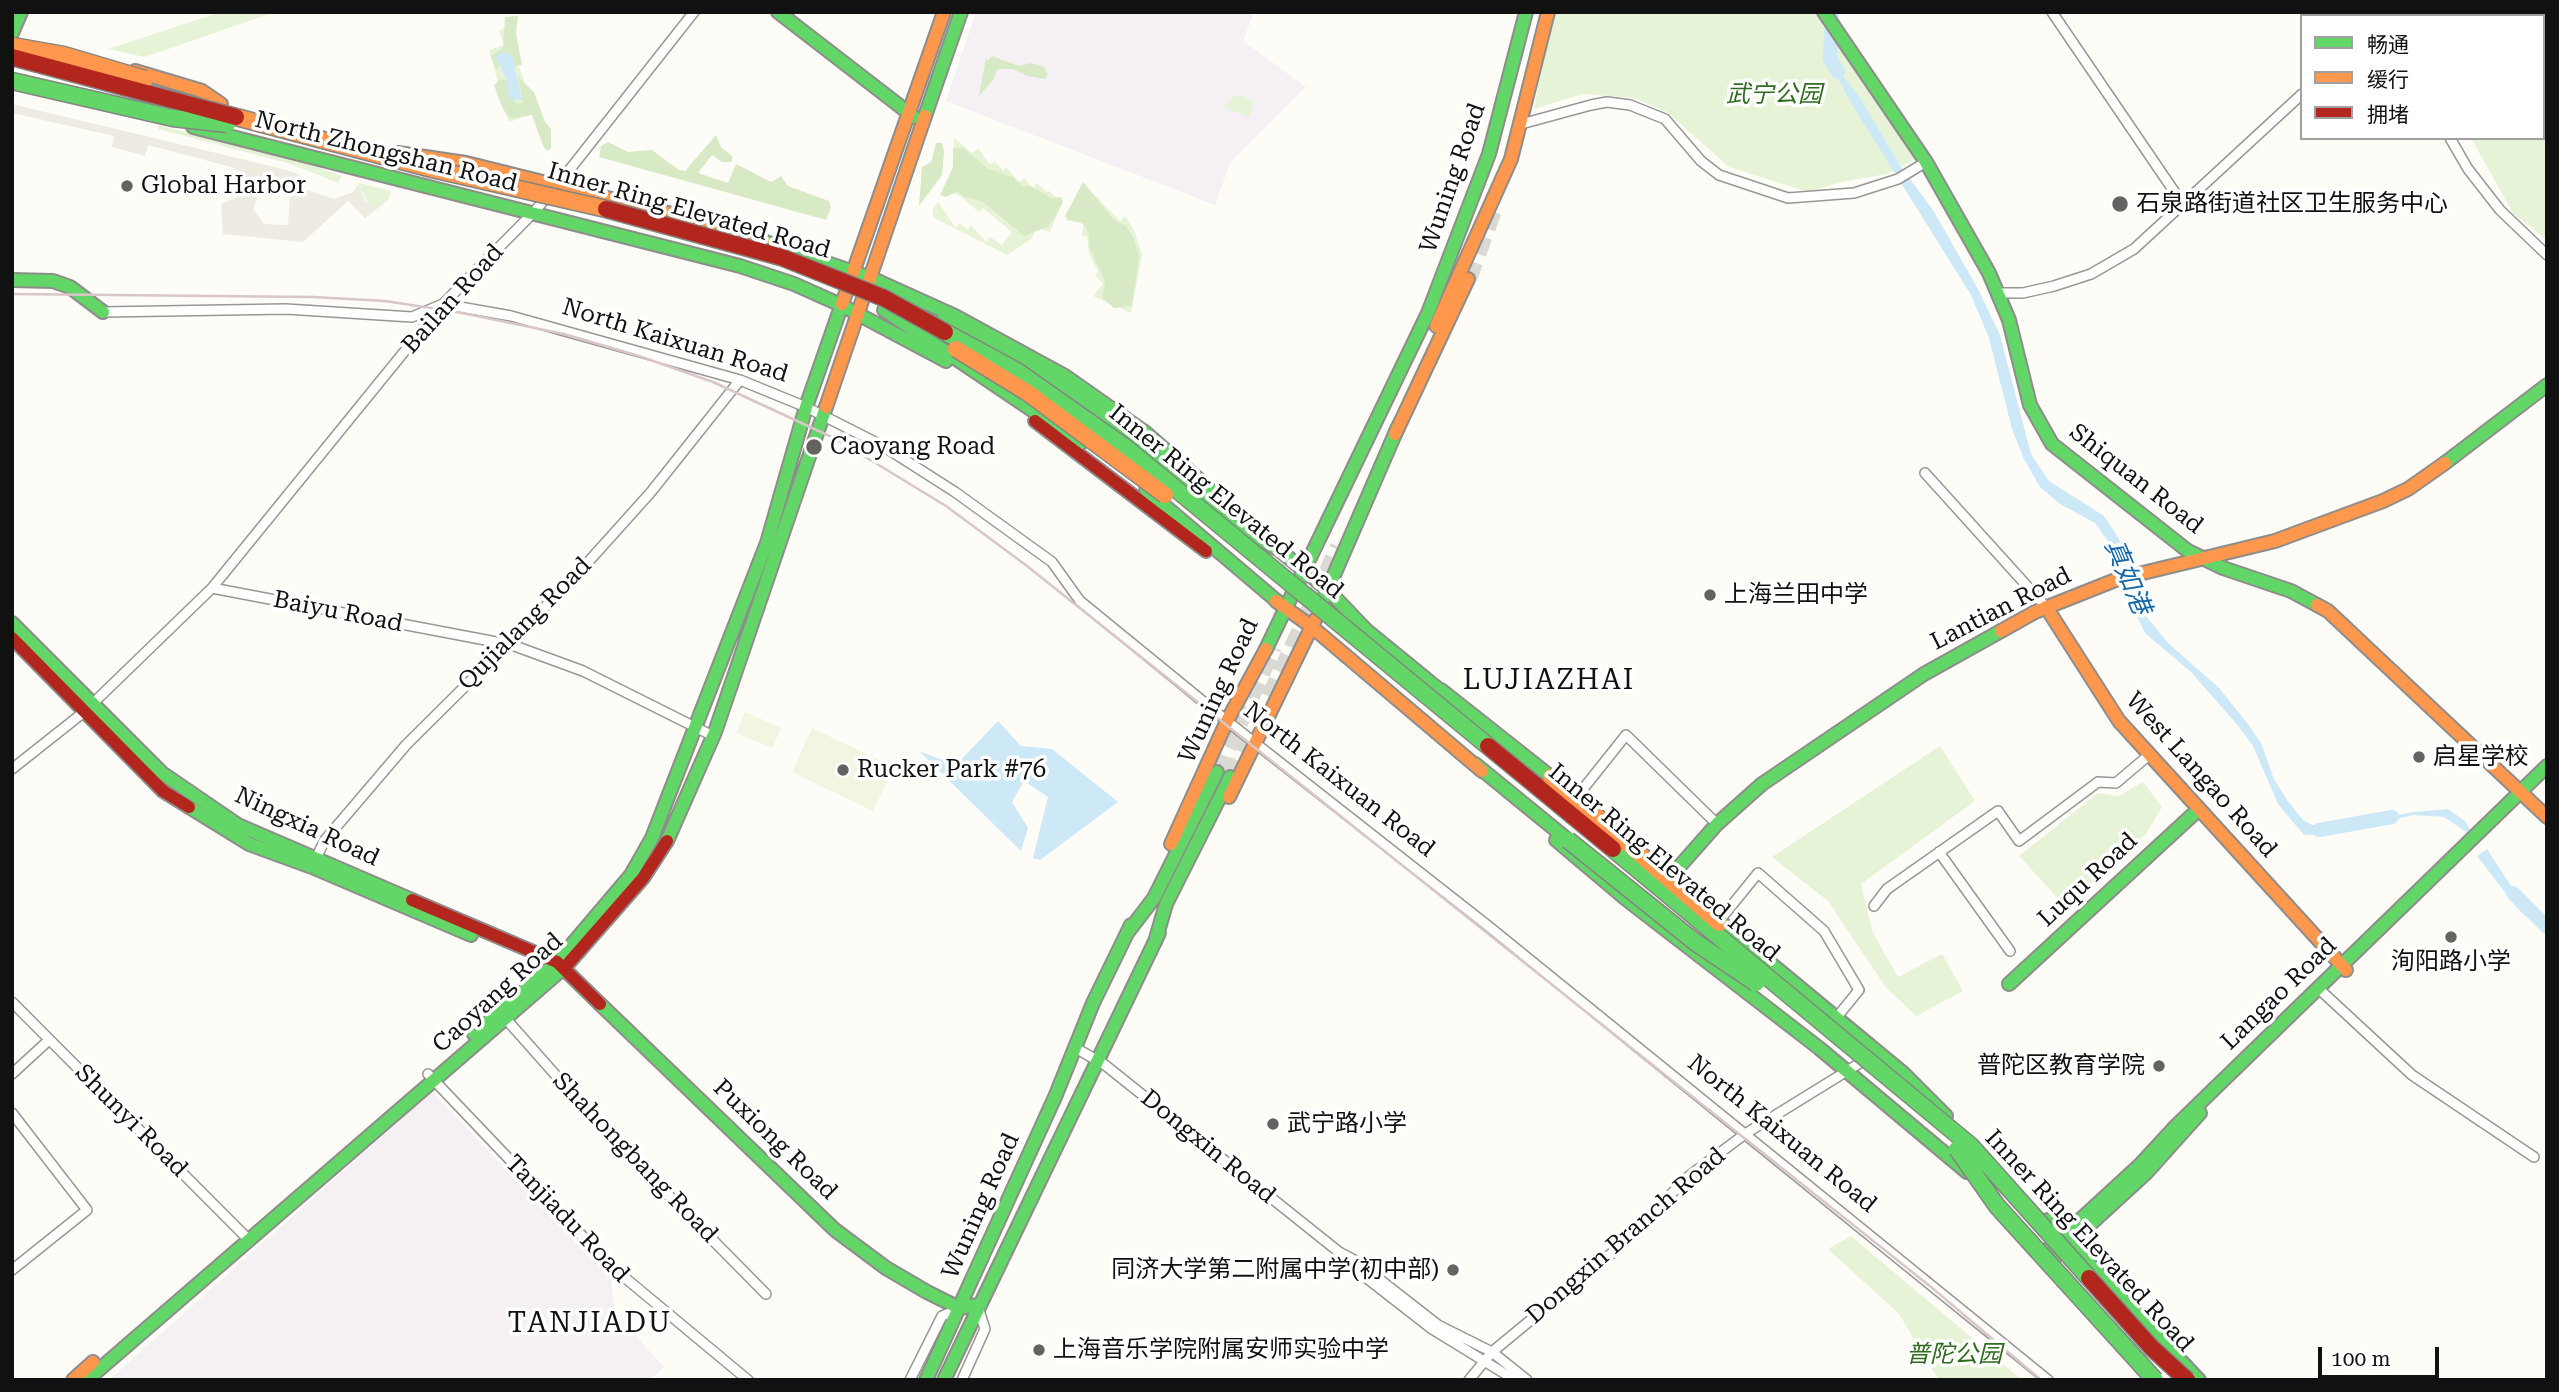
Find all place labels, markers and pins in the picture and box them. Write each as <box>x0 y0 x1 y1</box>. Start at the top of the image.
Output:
place label: Global Harbor <box>141 172 306 200</box>
marker: Global Harbor <box>119 178 135 194</box>
place label: 石泉路街道社区卫生服务中心 <box>2136 190 2448 218</box>
marker: 石泉路街道社区卫生服务中心 <box>2110 194 2130 214</box>
place label: Caoyang Road <box>830 433 995 461</box>
marker: Caoyang Road <box>804 437 824 457</box>
place label: 上海兰田中学 <box>1724 581 1868 609</box>
marker: 上海兰田中学 <box>1702 587 1718 603</box>
place label: 启星学校 <box>2433 743 2529 771</box>
marker: 启星学校 <box>2411 749 2427 765</box>
place label: Rucker Park #76 <box>857 756 1046 784</box>
marker: Rucker Park #76 <box>835 762 851 778</box>
marker: 洵阳路小学 <box>2443 929 2459 945</box>
place label: 洵阳路小学 <box>2391 948 2511 976</box>
place label: 普陀区教育学院 <box>1977 1052 2145 1080</box>
marker: 普陀区教育学院 <box>2151 1058 2167 1074</box>
place label: 武宁路小学 <box>1287 1110 1407 1138</box>
marker: 武宁路小学 <box>1265 1116 1281 1132</box>
place label: 同济大学第二附属中学(初中部) <box>1111 1256 1439 1284</box>
marker: 同济大学第二附属中学(初中部) <box>1445 1262 1461 1278</box>
place label: 上海音乐学院附属安师实验中学 <box>1053 1336 1389 1364</box>
marker: 上海音乐学院附属安师实验中学 <box>1031 1342 1047 1358</box>

